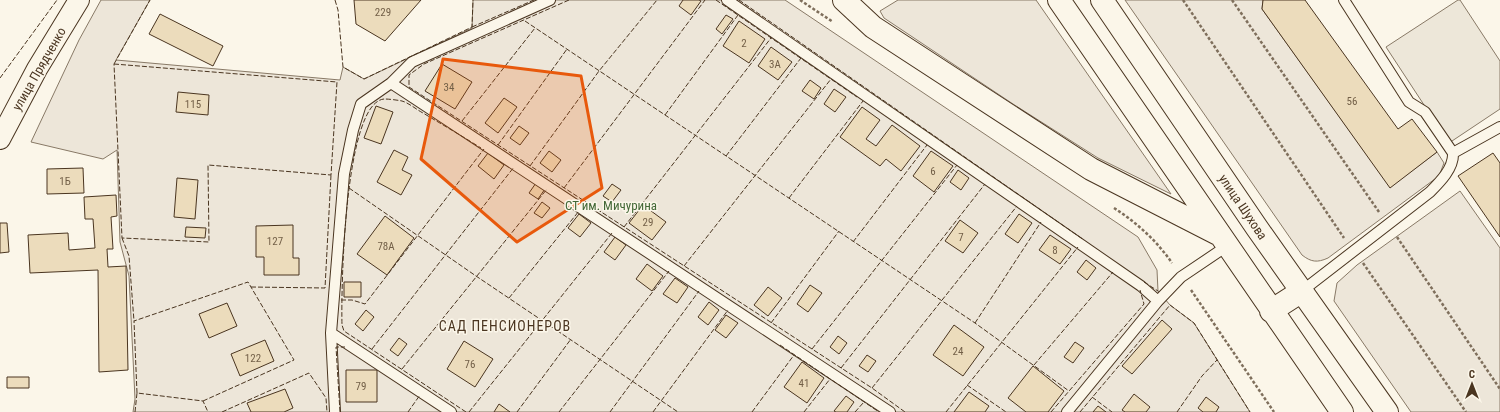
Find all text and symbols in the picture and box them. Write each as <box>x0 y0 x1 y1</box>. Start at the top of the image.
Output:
house number: 229 <box>375 6 391 19</box>
street label: улица Прядченко <box>9 25 69 113</box>
house number: 2 <box>741 37 747 50</box>
house number: 3А <box>769 58 782 71</box>
house number: 34 <box>444 81 455 94</box>
house number: 56 <box>1347 95 1357 108</box>
house number: 115 <box>185 98 201 111</box>
house number: 6 <box>930 165 936 178</box>
street label: улица Шухова <box>1216 172 1270 242</box>
house number: 1Б <box>59 175 71 188</box>
park label: СТ им. Мичурина <box>565 198 657 213</box>
house number: 29 <box>643 216 653 229</box>
house number: 7 <box>958 231 964 244</box>
house number: 127 <box>267 235 283 248</box>
house number: 78А <box>377 240 395 253</box>
house number: 8 <box>1052 244 1058 257</box>
district label: САД ПЕНСИОНЕРОВ <box>439 318 571 334</box>
house number: 24 <box>953 345 964 358</box>
house number: 122 <box>245 352 261 365</box>
house number: 76 <box>465 358 475 371</box>
north arrow <box>1452 364 1492 404</box>
text: С <box>1469 368 1475 381</box>
house number: 41 <box>799 377 809 390</box>
house number: 79 <box>356 380 366 393</box>

